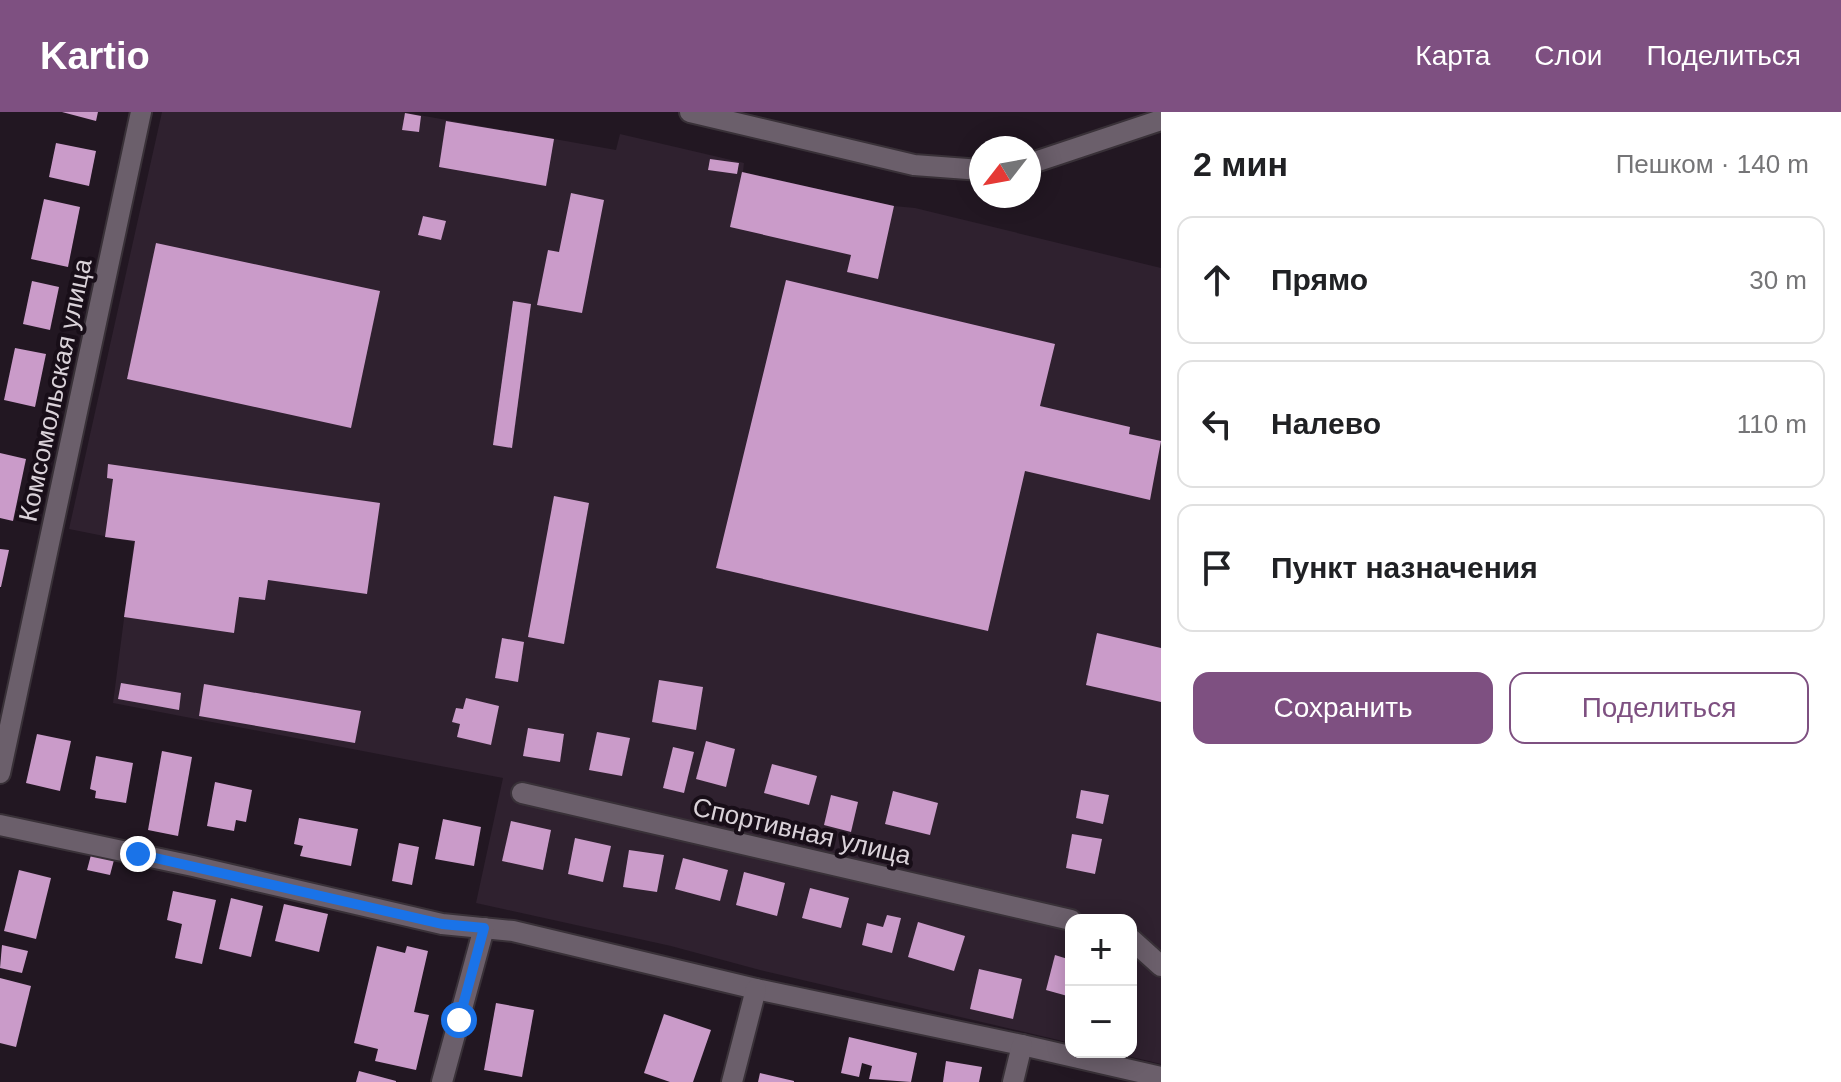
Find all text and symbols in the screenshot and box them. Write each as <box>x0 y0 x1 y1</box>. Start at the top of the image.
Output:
text: Kartio <box>40 35 150 77</box>
text: Карта <box>1415 40 1490 71</box>
text: Слои <box>1534 40 1602 71</box>
text: Поделиться <box>1646 40 1801 71</box>
north arrow <box>969 136 1041 208</box>
text: 2 мин <box>1193 145 1288 183</box>
text: Пешком · 140 m <box>1616 149 1809 179</box>
street label: Комсомольская улица <box>12 255 98 524</box>
icon: ahead <box>1195 258 1239 302</box>
text: Прямо <box>1271 263 1368 296</box>
text: 30 m <box>1749 265 1807 295</box>
icon: left <box>1195 402 1239 446</box>
text: Налево <box>1271 407 1381 440</box>
text: 110 m <box>1737 409 1807 439</box>
icon: arrive <box>1195 546 1239 590</box>
text: Пункт назначения <box>1271 551 1538 584</box>
button: Сохранить <box>1193 672 1493 744</box>
button: Поделиться <box>1509 672 1809 744</box>
street label: Спортивная улица <box>690 791 915 871</box>
route end <box>120 836 156 872</box>
map controls <box>1065 914 1137 1058</box>
button: + <box>1065 914 1137 986</box>
button: − <box>1065 986 1137 1058</box>
route start <box>441 1002 477 1038</box>

